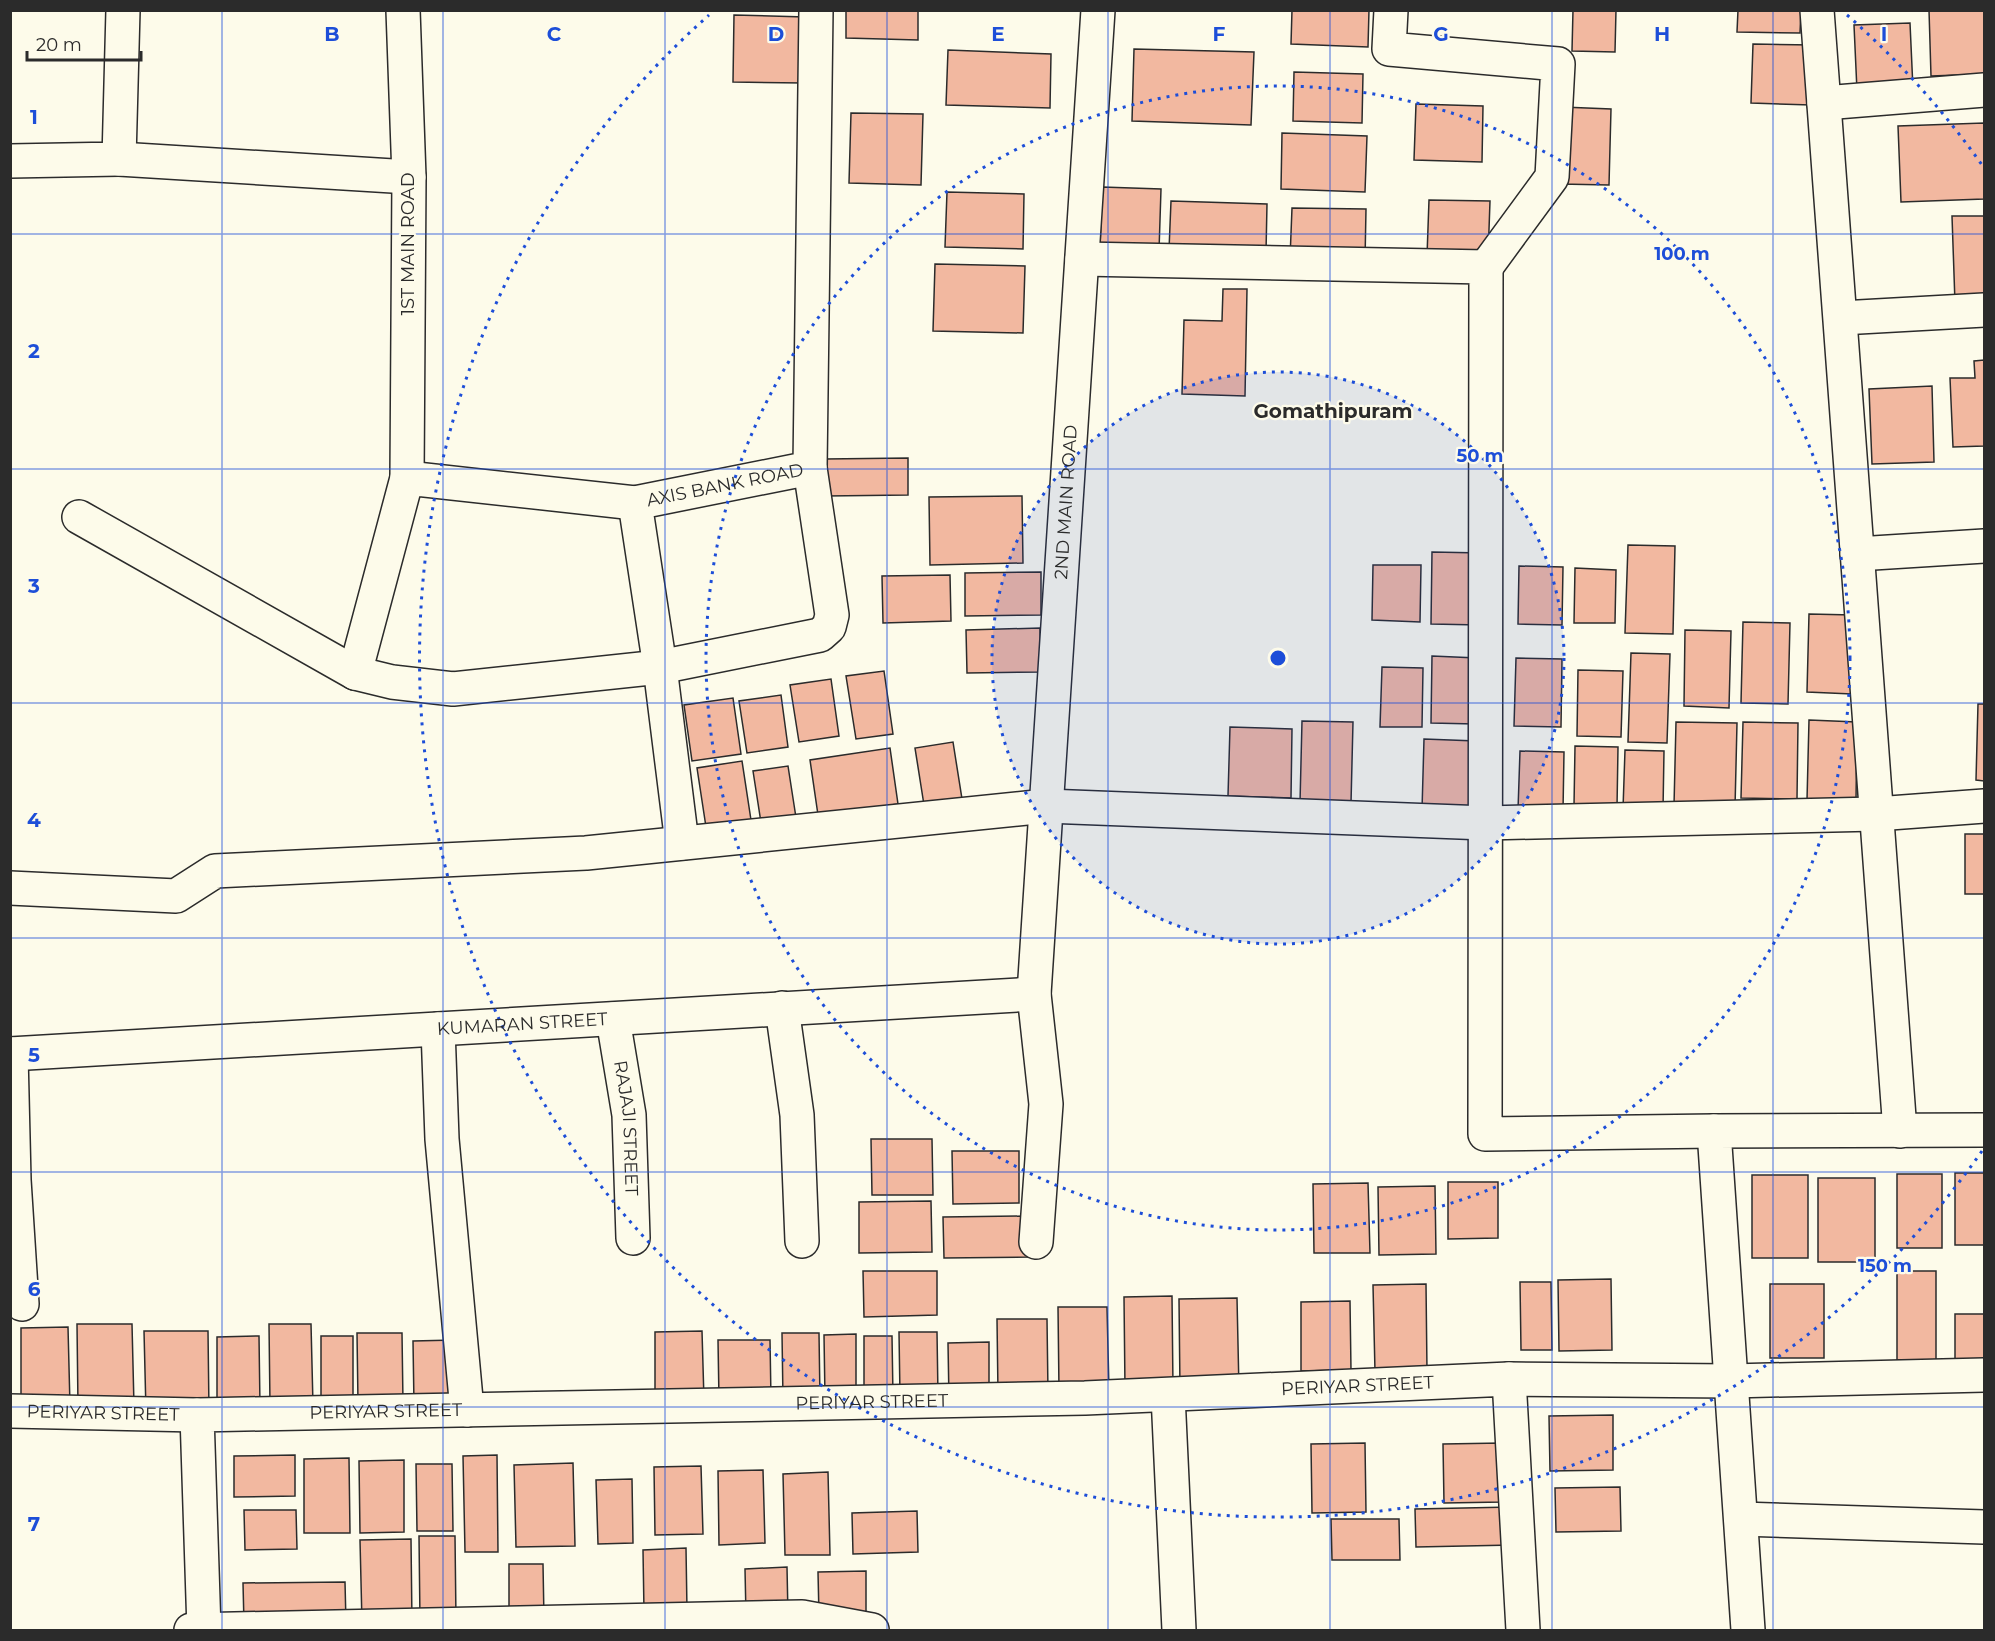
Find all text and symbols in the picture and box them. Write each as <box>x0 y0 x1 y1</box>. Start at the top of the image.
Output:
text: B <box>324 22 340 46</box>
text: C <box>547 22 562 46</box>
text: D <box>768 22 784 46</box>
text: E <box>991 22 1005 46</box>
text: F <box>1213 22 1226 46</box>
text: G <box>1433 22 1449 46</box>
text: H <box>1654 22 1670 46</box>
text: I <box>1881 22 1887 46</box>
scale bar <box>27 24 141 62</box>
text: 20 m <box>36 34 82 56</box>
text: 1 <box>30 105 38 129</box>
street label: 1ST MAIN ROAD <box>397 172 419 316</box>
text: 100 m <box>1654 243 1710 265</box>
text: 2 <box>28 339 40 363</box>
district label: Gomathipuram <box>1253 399 1413 423</box>
street label: 2ND MAIN ROAD <box>1050 424 1082 580</box>
text: 50 m <box>1457 445 1503 467</box>
street label: AXIS BANK ROAD <box>645 459 805 511</box>
text: 3 <box>27 574 40 598</box>
centre of rings <box>1268 648 1288 668</box>
text: 4 <box>27 808 41 832</box>
street label: KUMARAN STREET <box>436 1008 609 1040</box>
text: 5 <box>28 1043 40 1067</box>
street label: RAJAJI STREET <box>609 1059 643 1197</box>
text: 150 m <box>1858 1255 1912 1277</box>
text: 6 <box>28 1277 41 1301</box>
street label: PERIYAR STREET <box>1281 1371 1435 1400</box>
street label: PERIYAR STREET <box>795 1390 949 1415</box>
street label: PERIYAR STREET <box>309 1399 463 1424</box>
street label: PERIYAR STREET <box>26 1400 180 1426</box>
text: 7 <box>28 1512 40 1536</box>

